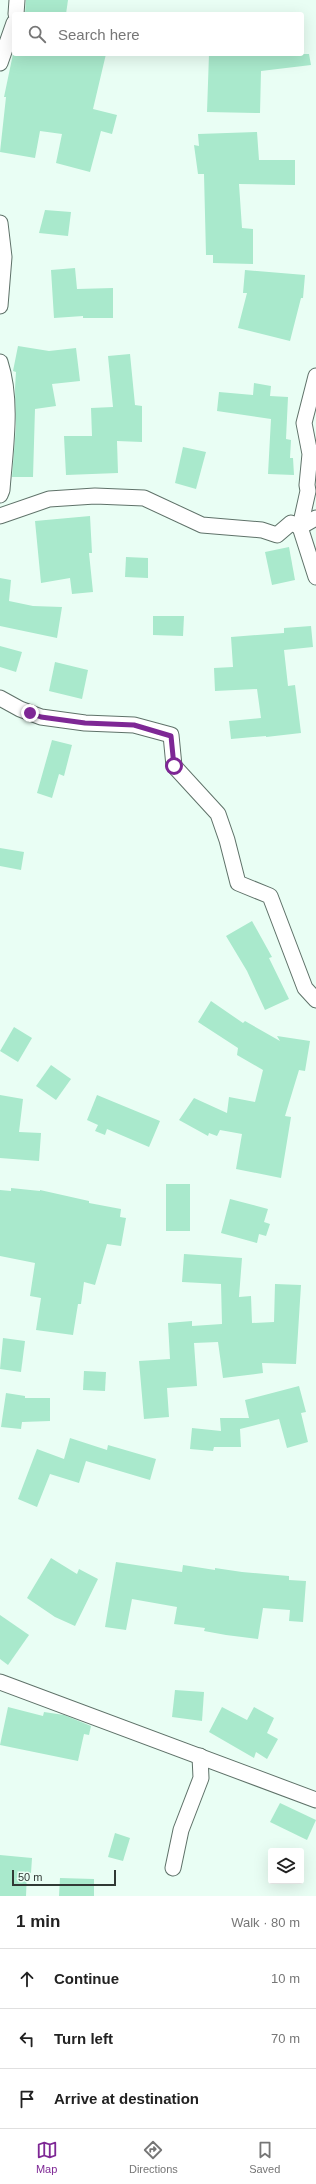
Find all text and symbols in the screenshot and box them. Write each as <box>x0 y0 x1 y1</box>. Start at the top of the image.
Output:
search box <box>12 12 304 56</box>
icon: search <box>26 23 48 45</box>
text: Search here <box>58 26 140 43</box>
route end <box>21 704 39 722</box>
route start <box>165 757 183 775</box>
map controls <box>268 1848 304 1884</box>
button: layers <box>268 1848 304 1884</box>
scale bar <box>12 1868 116 1887</box>
text: 50 m <box>18 1871 42 1883</box>
text: 1 min <box>16 1912 60 1931</box>
text: Walk · 80 m <box>231 1915 300 1930</box>
icon: ahead <box>16 1968 38 1990</box>
text: Continue <box>54 1970 119 1987</box>
text: 10 m <box>271 1971 300 1986</box>
icon: left <box>16 2028 38 2050</box>
text: Turn left <box>54 2030 113 2047</box>
text: 70 m <box>271 2031 300 2046</box>
icon: arrive <box>16 2088 38 2110</box>
text: Arrive at destination <box>54 2090 199 2107</box>
tab: Map <box>36 2139 58 2175</box>
tab: Directions <box>129 2139 178 2175</box>
tab: Saved <box>249 2139 280 2175</box>

